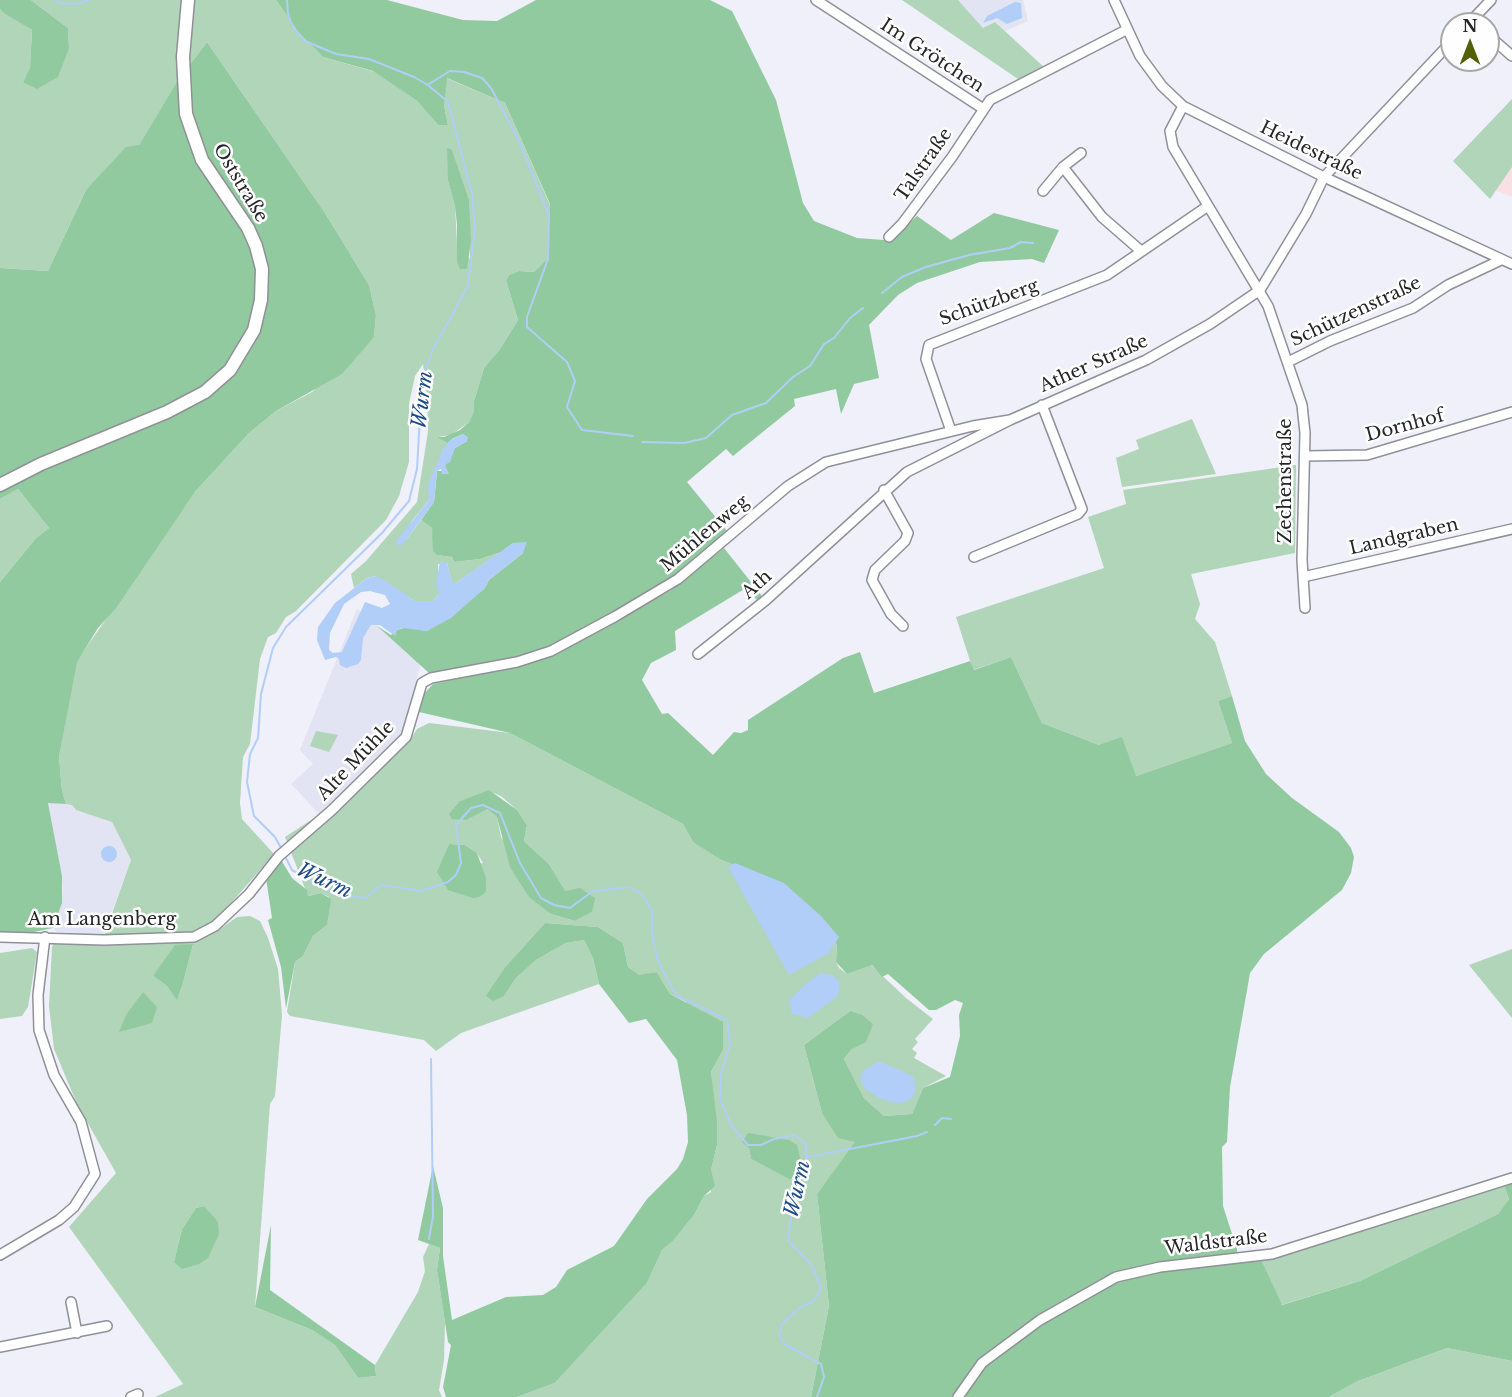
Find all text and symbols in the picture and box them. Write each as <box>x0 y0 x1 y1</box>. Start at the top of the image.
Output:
north arrow <box>1440 12 1500 72</box>
street label: Im Grötchen <box>876 14 988 98</box>
text: N <box>1462 16 1478 36</box>
street label: Heidestraße <box>1256 117 1366 185</box>
street label: Talstraße <box>891 124 957 206</box>
street label: Oststraße <box>208 140 272 226</box>
street label: Schützenstraße <box>1287 272 1425 352</box>
street label: Schützberg <box>936 275 1042 331</box>
street label: Ather Straße <box>1036 330 1152 398</box>
water label: Wurm <box>408 370 438 430</box>
street label: Dornhof <box>1363 405 1447 447</box>
street label: Zechenstraße <box>1275 418 1297 544</box>
street label: Mühlenweg <box>657 491 753 577</box>
street label: Landgraben <box>1347 514 1461 560</box>
street label: Ath <box>738 566 776 604</box>
street label: Alte Mühle <box>313 717 399 805</box>
water label: Wurm <box>293 858 355 904</box>
street label: Am Langenberg <box>28 909 176 931</box>
water label: Wurm <box>780 1158 816 1220</box>
street label: Waldstraße <box>1163 1226 1269 1260</box>

